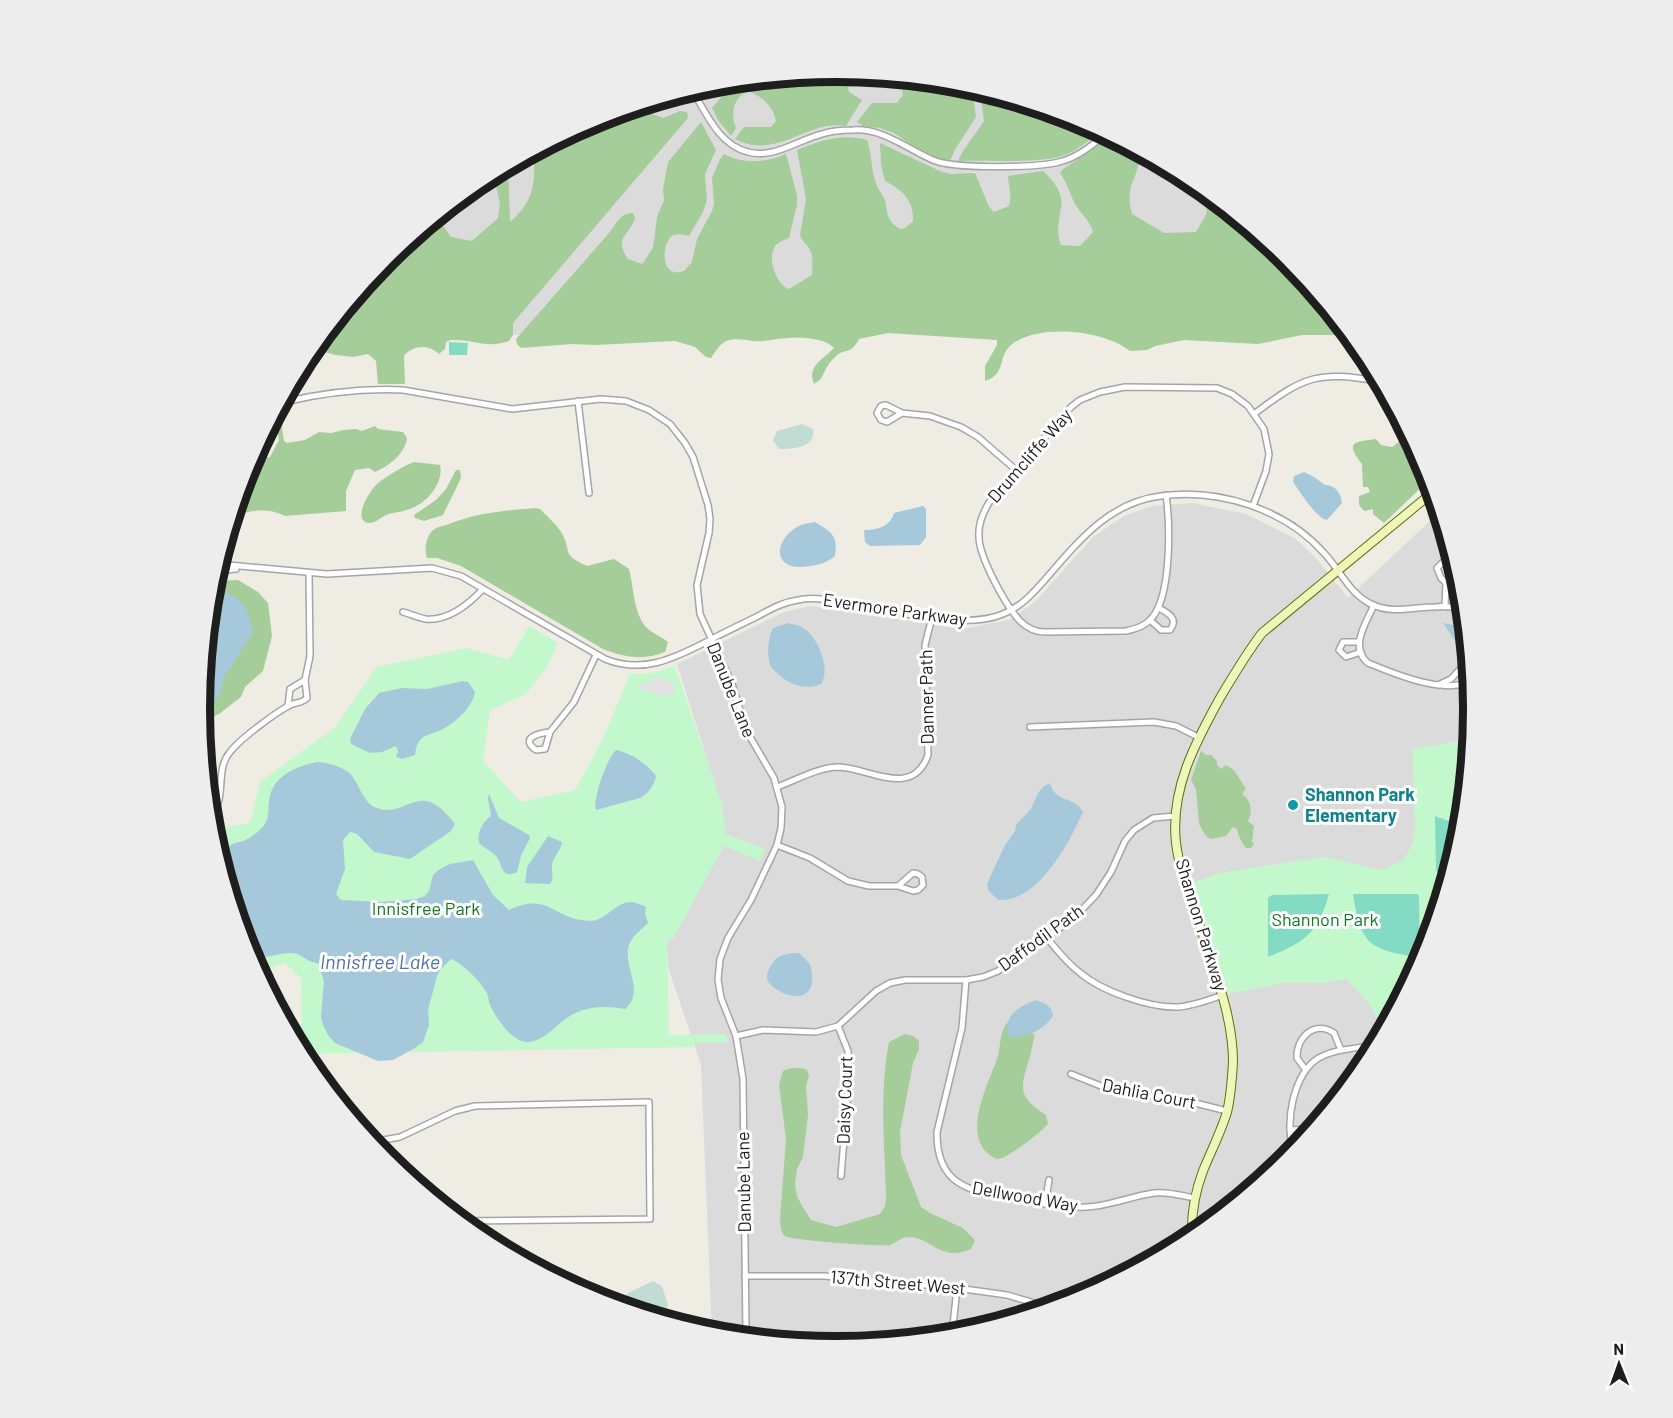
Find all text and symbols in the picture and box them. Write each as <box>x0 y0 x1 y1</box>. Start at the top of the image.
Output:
street label: Drumcliffe Way <box>982 404 1076 507</box>
street label: Evermore Parkway <box>822 588 968 630</box>
street label: Danube Lane <box>703 639 761 741</box>
street label: Danner Path <box>914 649 938 745</box>
place label: Shannon Park Elementary <box>1305 783 1415 826</box>
marker: Shannon Park Elementary <box>1286 798 1300 812</box>
street label: Shannon Parkway <box>1171 856 1233 994</box>
park label: Innisfree Park <box>372 897 480 919</box>
street label: Daffodil Path <box>993 899 1087 975</box>
park label: Shannon Park <box>1271 908 1379 930</box>
water label: Innisfree Lake <box>320 949 440 973</box>
street label: Daisy Court <box>831 1055 857 1145</box>
street label: Dahlia Court <box>1100 1073 1198 1113</box>
street label: Danube Lane <box>731 1131 755 1233</box>
street label: Dellwood Way <box>971 1176 1080 1216</box>
street label: 137th Street West <box>829 1265 967 1299</box>
north arrow <box>1589 1334 1649 1394</box>
text: N <box>1613 1339 1624 1358</box>

